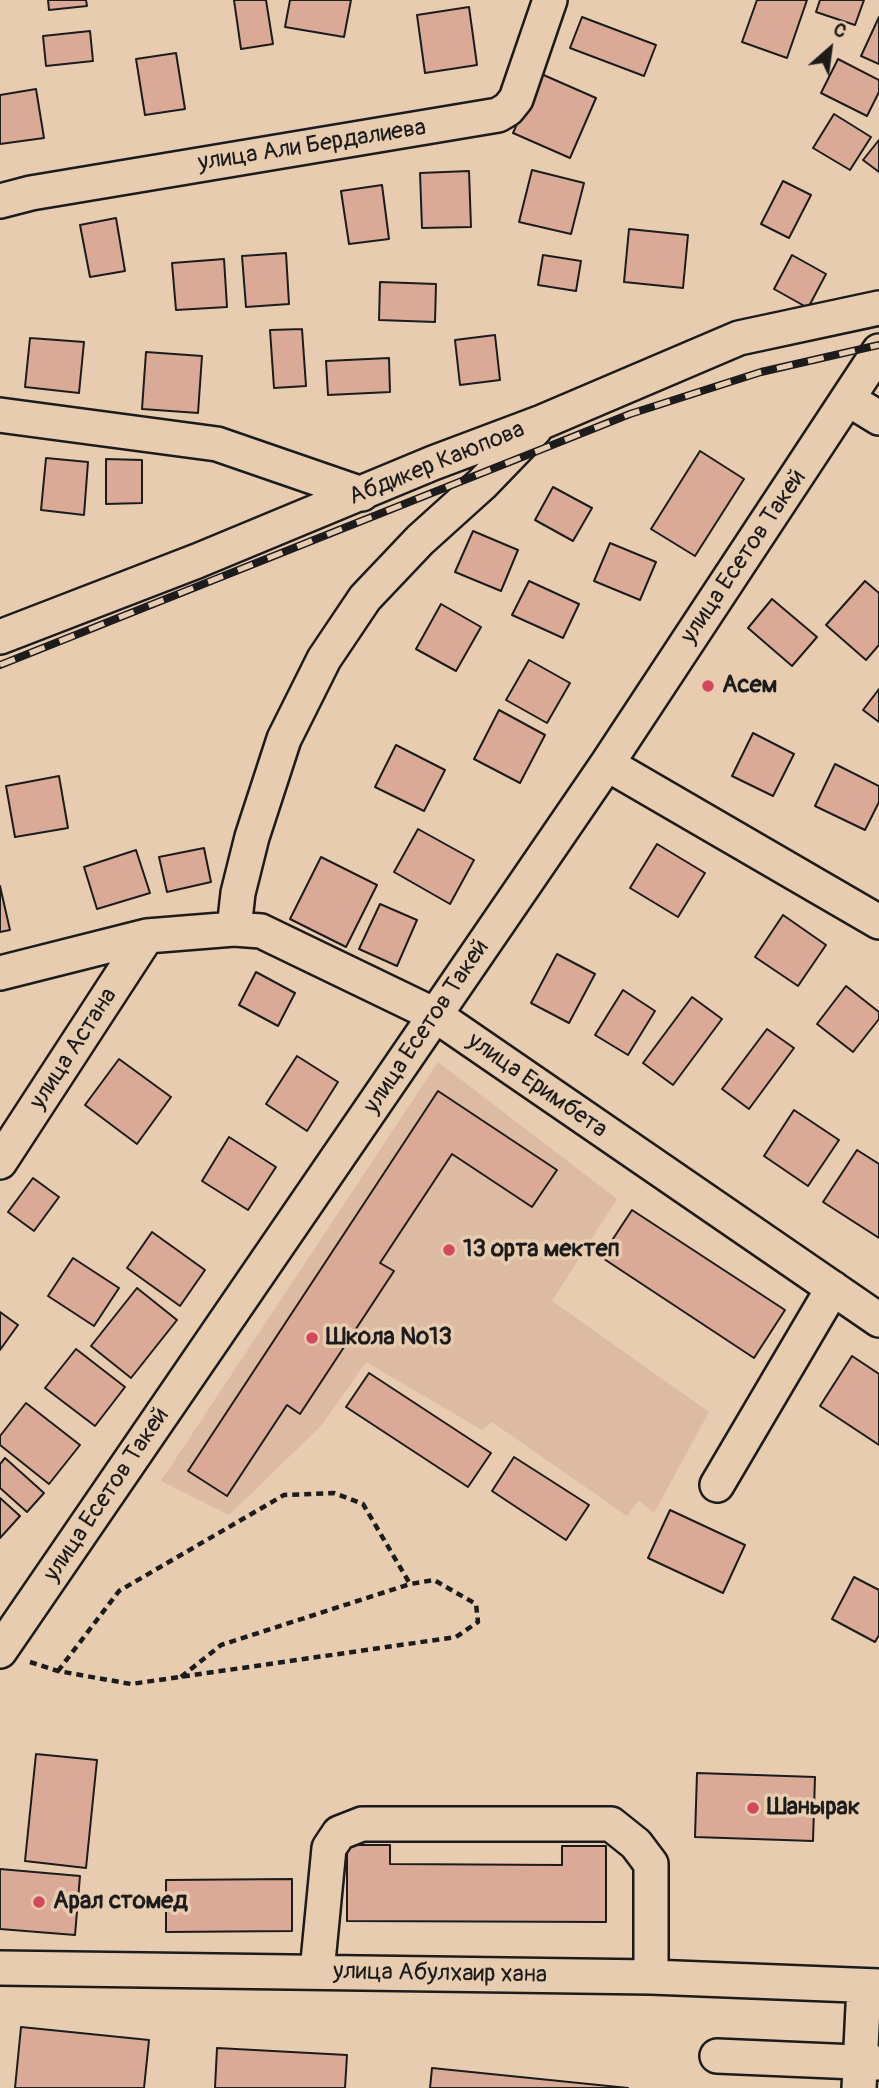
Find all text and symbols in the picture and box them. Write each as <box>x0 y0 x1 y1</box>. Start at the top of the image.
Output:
north arrow <box>795 14 865 84</box>
text: С <box>829 17 851 44</box>
street label: улица Али Бердалиева <box>196 114 428 178</box>
street label: Абдикер Каюпова <box>345 416 529 512</box>
street label: улица Есетов Такей <box>675 465 813 649</box>
place label: Асем <box>722 672 777 700</box>
marker: Асем <box>700 678 716 694</box>
street label: улица Есетов Такей <box>358 935 496 1119</box>
street label: улица Астана <box>24 983 124 1115</box>
street label: улица Еримбета <box>462 1027 612 1145</box>
place label: 13 орта мектеп <box>463 1236 620 1264</box>
marker: 13 орта мектеп <box>441 1242 457 1258</box>
place label: Школа №13 <box>326 1324 452 1352</box>
marker: Школа №13 <box>304 1330 320 1346</box>
street label: улица Есетов Такей <box>38 1403 176 1587</box>
place label: Шанырак <box>767 1794 860 1822</box>
marker: Шанырак <box>745 1800 761 1816</box>
place label: Арал стомед <box>53 1888 188 1916</box>
marker: Арал стомед <box>31 1894 47 1910</box>
street label: улица Абулхаир хана <box>333 1958 547 1990</box>

